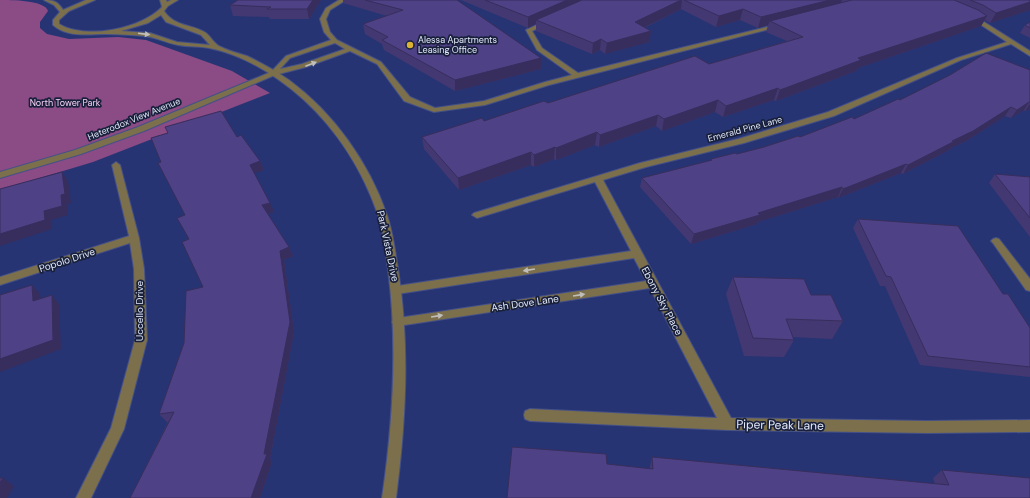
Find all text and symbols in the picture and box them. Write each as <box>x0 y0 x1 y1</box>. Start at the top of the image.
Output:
one-way arrow <box>138 31 150 38</box>
place label: Alessa Apartments Leasing Office <box>418 34 498 56</box>
marker: Alessa Apartments Leasing Office <box>405 40 415 50</box>
one-way arrow <box>305 60 317 66</box>
street label: Heterodox View Avenue <box>86 95 182 143</box>
park label: North Tower Park <box>30 97 101 109</box>
street label: Emerald Pine Lane <box>707 113 783 145</box>
street label: Park Vista Drive <box>374 209 402 283</box>
street label: Popolo Drive <box>37 245 97 275</box>
street label: Ebony Sky Place <box>639 265 686 338</box>
one-way arrow <box>523 267 535 273</box>
street label: Uccello Drive <box>133 280 146 341</box>
street label: Ash Dove Lane <box>490 292 560 314</box>
one-way arrow <box>573 292 585 298</box>
one-way arrow <box>430 313 443 319</box>
street label: Piper Peak Lane <box>736 416 824 434</box>

